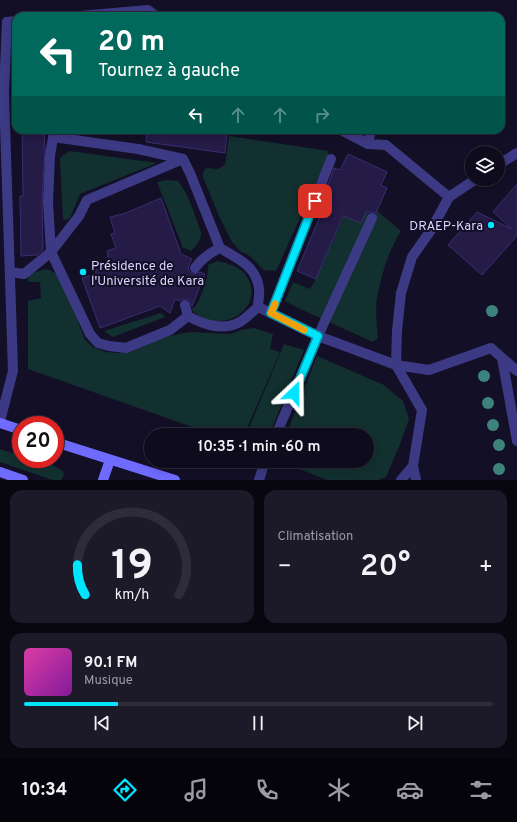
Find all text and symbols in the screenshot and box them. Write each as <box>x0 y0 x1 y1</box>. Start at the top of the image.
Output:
text: 20 m <box>98 25 165 61</box>
icon: left <box>32 28 84 80</box>
text: Tournez à gauche <box>98 60 240 83</box>
icon: left <box>185 104 207 126</box>
icon: ahead <box>227 104 249 126</box>
icon: ahead <box>269 104 291 126</box>
icon: right <box>311 104 333 126</box>
map controls <box>465 146 505 186</box>
button: layers <box>465 146 505 186</box>
pin <box>298 184 332 218</box>
icon: arrive <box>304 190 326 212</box>
place label: DRAEP-Kara <box>409 219 483 235</box>
marker: DRAEP-Kara <box>486 220 496 230</box>
place label: Présidence de l'Université de Kara <box>91 259 204 290</box>
marker: Présidence de l'Université de Kara <box>78 267 88 277</box>
position arrow <box>273 372 315 414</box>
speed limit sign: 20 <box>12 416 64 468</box>
text: 10:35 · 1 min · 60 m <box>197 438 321 457</box>
text: Climatisation <box>278 529 353 545</box>
text: 19 <box>111 540 153 593</box>
text: 20° <box>360 549 410 586</box>
text: − <box>278 554 292 581</box>
text: + <box>479 554 493 581</box>
text: km/h <box>114 585 149 603</box>
text: 90.1 FM <box>84 654 137 673</box>
text: Musique <box>84 673 133 689</box>
icon: previous <box>91 712 113 734</box>
icon: pause <box>247 712 269 734</box>
icon: next <box>404 712 426 734</box>
icon: directions <box>111 776 139 804</box>
icon: music <box>182 776 210 804</box>
icon: phone <box>253 776 281 804</box>
icon: climate <box>325 776 353 804</box>
icon: car <box>396 776 424 804</box>
icon: filters <box>467 776 495 804</box>
text: 10:34 <box>22 779 67 802</box>

